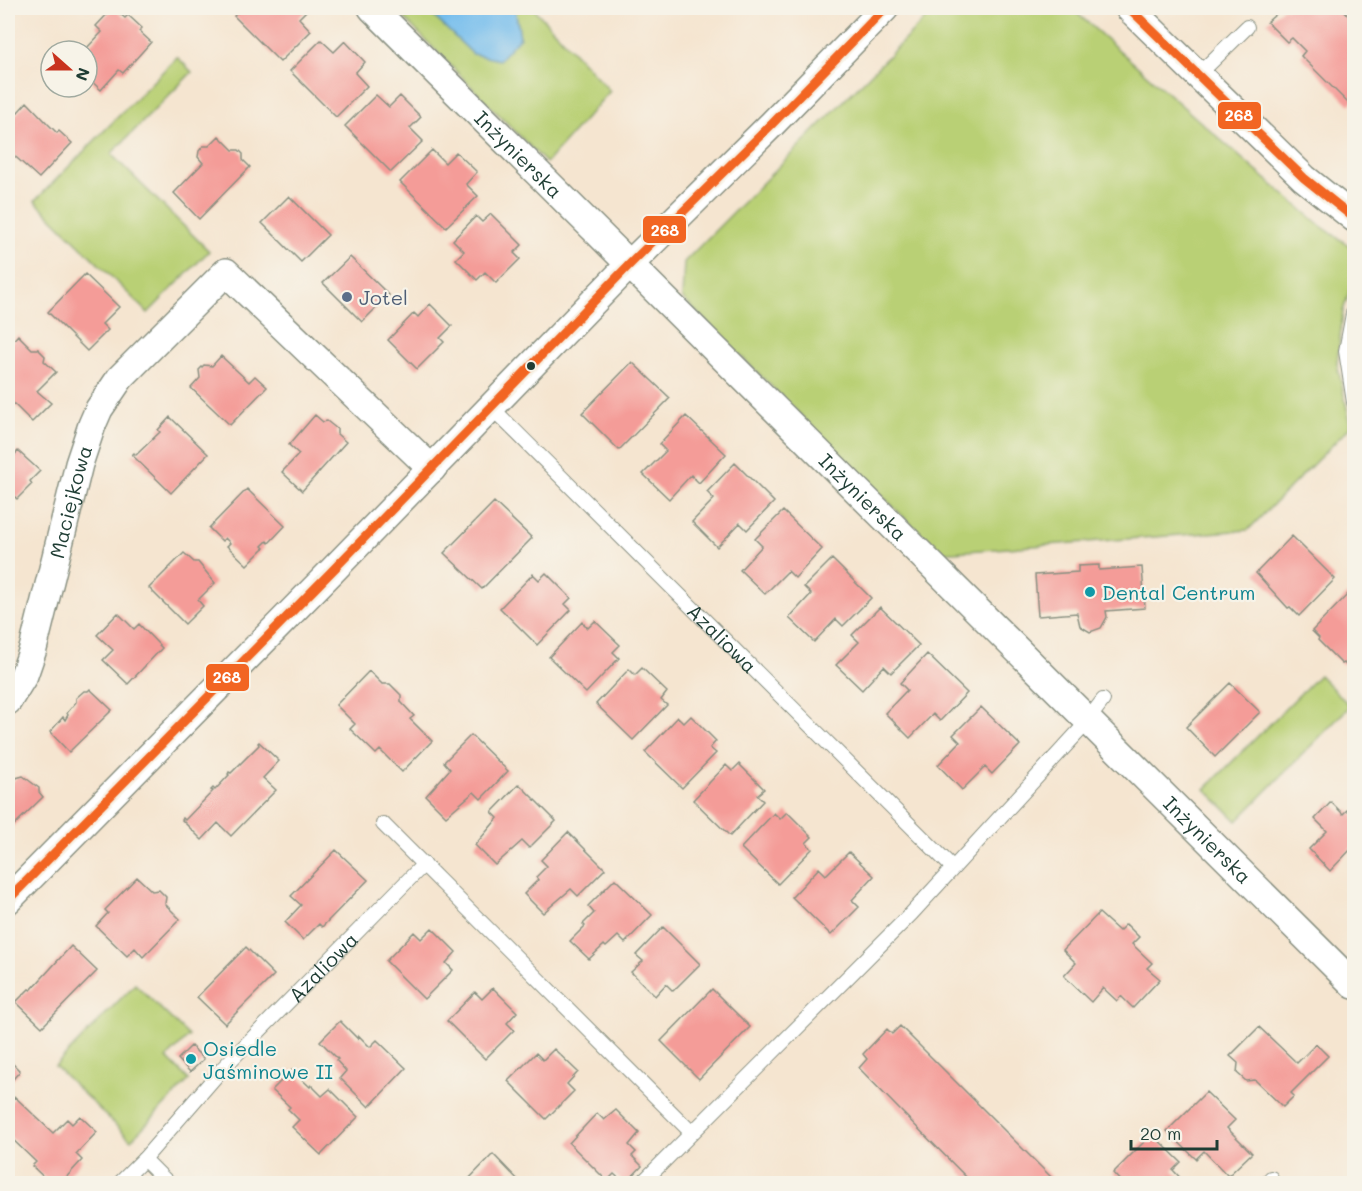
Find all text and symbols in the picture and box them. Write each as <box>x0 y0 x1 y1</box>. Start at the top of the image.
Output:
north arrow <box>39 39 99 99</box>
text: N <box>71 65 95 84</box>
line badge: 268 <box>1217 101 1262 130</box>
text: 268 <box>1225 104 1253 125</box>
street label: Inżynierska <box>469 105 568 203</box>
line badge: 268 <box>642 215 687 244</box>
text: 268 <box>651 219 679 240</box>
place label: Jotel <box>359 284 408 310</box>
marker: Jotel <box>340 290 354 304</box>
unlabelled marker <box>525 360 537 372</box>
street label: Maciejkowa <box>43 442 97 561</box>
street label: Inżynierska <box>814 447 913 546</box>
place label: Dental Centrum <box>1102 579 1255 605</box>
marker: Dental Centrum <box>1083 585 1097 599</box>
street label: Azaliowa <box>682 598 763 678</box>
line badge: 268 <box>205 663 250 692</box>
text: 268 <box>213 666 241 687</box>
street label: Inżynierska <box>1158 790 1257 889</box>
street label: Azaliowa <box>282 926 363 1007</box>
place label: Osiedle Jaśminowe II <box>203 1035 333 1084</box>
marker: Osiedle Jaśminowe II <box>184 1052 198 1066</box>
scale bar <box>1131 1113 1216 1151</box>
text: 20 m <box>1140 1121 1181 1145</box>

